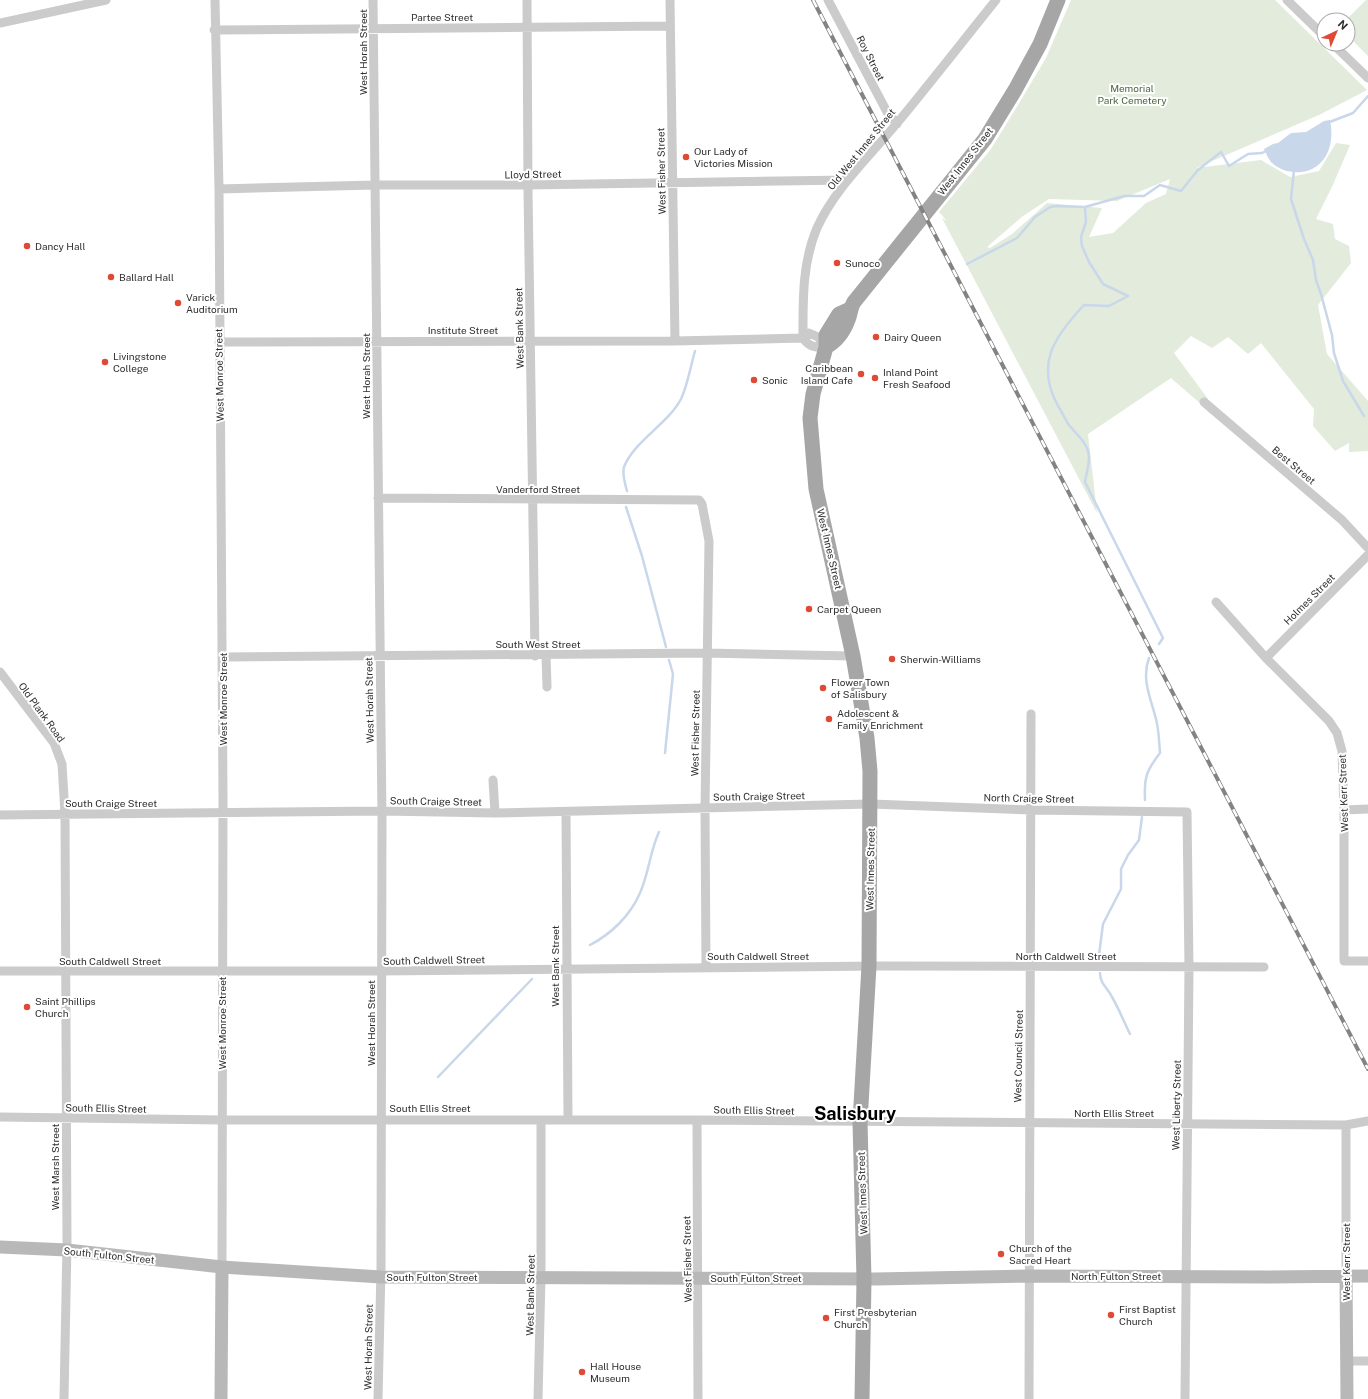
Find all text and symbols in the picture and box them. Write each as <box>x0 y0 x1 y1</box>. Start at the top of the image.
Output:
street label: West Horah Street <box>357 9 369 95</box>
street label: Partee Street <box>411 11 473 23</box>
north arrow <box>1316 12 1356 52</box>
text: N <box>1336 18 1350 32</box>
street label: Roy Street <box>854 33 888 83</box>
park label: Memorial Park Cemetery <box>1097 82 1167 106</box>
street label: Old West Innes Street <box>825 106 897 192</box>
street label: West Innes Street <box>935 125 995 197</box>
street label: West Fisher Street <box>654 128 668 214</box>
place label: Our Lady of Victories Mission <box>694 145 773 169</box>
marker: Our Lady of Victories Mission <box>681 152 691 162</box>
street label: Lloyd Street <box>504 168 562 180</box>
place label: Dancy Hall <box>35 240 85 252</box>
marker: Dancy Hall <box>22 241 32 251</box>
place label: Sunoco <box>845 257 880 269</box>
marker: Sunoco <box>832 258 842 268</box>
place label: Ballard Hall <box>119 271 174 283</box>
marker: Ballard Hall <box>106 272 116 282</box>
street label: West Bank Street <box>512 287 526 369</box>
place label: Varick Auditorium <box>186 291 238 315</box>
marker: Varick Auditorium <box>173 298 183 308</box>
street label: Institute Street <box>428 324 498 336</box>
street label: West Monroe Street <box>212 328 226 422</box>
place label: Dairy Queen <box>884 331 941 343</box>
marker: Dairy Queen <box>871 332 881 342</box>
street label: West Horah Street <box>360 333 372 419</box>
place label: Livingstone College <box>113 350 167 374</box>
marker: Livingstone College <box>100 357 110 367</box>
place label: Caribbean Island Cafe <box>801 362 853 386</box>
place label: Inland Point Fresh Seafood <box>883 366 951 390</box>
marker: Caribbean Island Cafe <box>856 369 866 379</box>
marker: Inland Point Fresh Seafood <box>870 373 880 383</box>
place label: Sonic <box>762 374 788 386</box>
marker: Sonic <box>749 375 759 385</box>
street label: Best Street <box>1270 443 1318 487</box>
street label: Vanderford Street <box>496 483 580 495</box>
street label: West Innes Street <box>815 507 845 591</box>
street label: Holmes Street <box>1281 571 1337 627</box>
place label: Carpet Queen <box>817 603 882 615</box>
marker: Carpet Queen <box>804 604 814 614</box>
street label: South West Street <box>495 638 581 650</box>
street label: West Monroe Street <box>217 652 229 745</box>
place label: Sherwin-Williams <box>900 653 981 665</box>
marker: Sherwin-Williams <box>887 654 897 664</box>
street label: West Horah Street <box>362 657 376 743</box>
place label: Flower Town of Salisbury <box>831 676 890 700</box>
street label: Old Plank Road <box>16 680 68 744</box>
marker: Flower Town of Salisbury <box>818 683 828 693</box>
street label: West Fisher Street <box>688 690 702 776</box>
place label: Adolescent & Family Enrichment <box>837 707 923 731</box>
marker: Adolescent & Family Enrichment <box>824 714 834 724</box>
street label: West Kerr Street <box>1336 754 1350 832</box>
street label: South Craige Street <box>713 789 805 803</box>
street label: North Craige Street <box>983 791 1075 805</box>
street label: South Craige Street <box>390 794 482 808</box>
street label: South Craige Street <box>65 797 157 809</box>
street label: West Innes Street <box>863 827 877 910</box>
street label: West Bank Street <box>549 925 561 1007</box>
street label: South Caldwell Street <box>707 950 809 962</box>
street label: North Caldwell Street <box>1016 950 1117 962</box>
street label: South Caldwell Street <box>383 953 485 967</box>
street label: South Caldwell Street <box>59 955 161 967</box>
street label: West Monroe Street <box>216 976 228 1069</box>
street label: West Horah Street <box>365 980 377 1066</box>
place label: Saint Phillips Church <box>35 995 96 1019</box>
marker: Saint Phillips Church <box>22 1002 32 1012</box>
street label: West Council Street <box>1011 1009 1025 1102</box>
street label: West Liberty Street <box>1169 1060 1183 1150</box>
street label: South Ellis Street <box>65 1101 147 1115</box>
street label: South Ellis Street <box>389 1102 471 1114</box>
street label: South Ellis Street <box>713 1103 795 1117</box>
district label: Salisbury <box>814 1103 896 1124</box>
street label: North Ellis Street <box>1074 1107 1154 1119</box>
street label: West Marsh Street <box>49 1124 61 1210</box>
street label: West Innes Street <box>855 1151 869 1235</box>
street label: West Fisher Street <box>680 1216 694 1302</box>
street label: West Kerr Street <box>1340 1223 1352 1301</box>
place label: Church of the Sacred Heart <box>1009 1242 1072 1266</box>
street label: South Fulton Street <box>63 1244 155 1266</box>
marker: Church of the Sacred Heart <box>996 1249 1006 1259</box>
street label: West Bank Street <box>523 1254 537 1336</box>
street label: North Fulton Street <box>1071 1270 1161 1282</box>
street label: South Fulton Street <box>386 1271 478 1283</box>
street label: South Fulton Street <box>710 1272 802 1284</box>
place label: First Baptist Church <box>1119 1303 1176 1327</box>
street label: West Horah Street <box>361 1304 375 1390</box>
place label: First Presbyterian Church <box>834 1306 917 1330</box>
marker: First Baptist Church <box>1106 1310 1116 1320</box>
marker: First Presbyterian Church <box>821 1313 831 1323</box>
place label: Hall House Museum <box>590 1360 642 1384</box>
marker: Hall House Museum <box>577 1367 587 1377</box>

